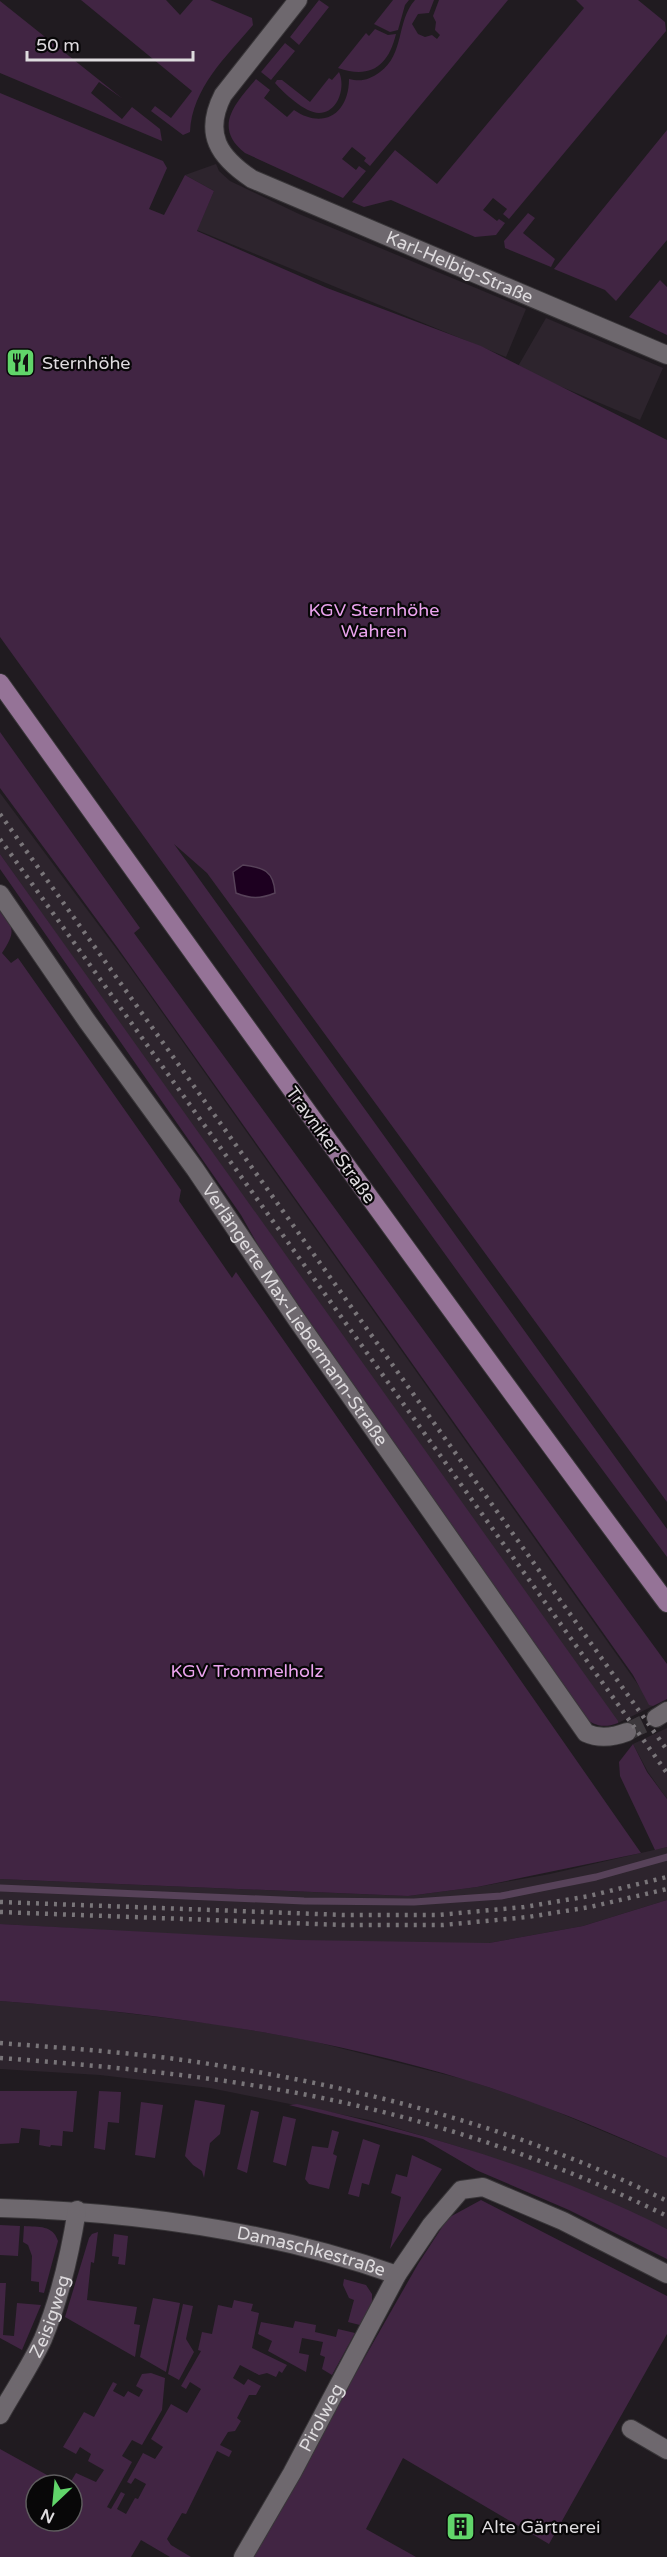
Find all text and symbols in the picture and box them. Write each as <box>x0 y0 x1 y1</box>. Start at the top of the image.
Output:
scale bar <box>27 24 194 62</box>
text: 50 m <box>36 34 80 56</box>
street label: Karl-Helbig-Straße <box>383 226 537 308</box>
restaurant icon: Sternhöhe <box>5 347 37 379</box>
place label: Sternhöhe <box>42 352 131 374</box>
park label: KGV Sternhöhe Wahren <box>309 599 439 642</box>
street label: Travniker Straße <box>281 1082 381 1208</box>
street label: Verlängerte Max-Liebermann-Straße <box>197 1180 393 1450</box>
park label: KGV Trommelholz <box>171 1660 323 1682</box>
street label: Damaschkestraße <box>235 2222 388 2281</box>
street label: Zeisigweg <box>25 2273 74 2362</box>
street label: Pirolweg <box>294 2380 349 2455</box>
north arrow <box>24 2473 84 2533</box>
text: N <box>38 2504 58 2527</box>
building icon: Alte Gärtnerei <box>444 2511 476 2543</box>
place label: Alte Gärtnerei <box>481 2516 600 2538</box>

